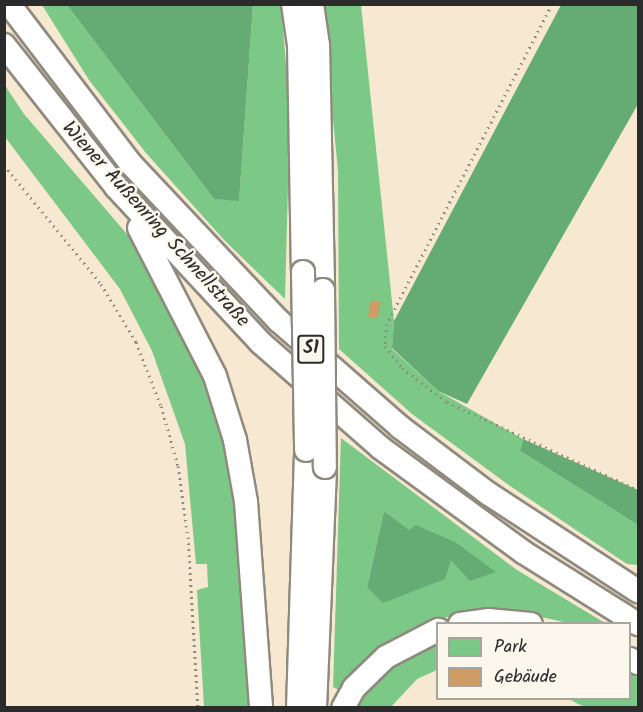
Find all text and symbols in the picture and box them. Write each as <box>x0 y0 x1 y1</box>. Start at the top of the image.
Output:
street label: Wiener Außenring Schnellstraße <box>56 117 254 333</box>
road number: S1 <box>296 334 326 364</box>
legend <box>436 622 631 700</box>
text: Park <box>494 633 527 662</box>
text: Gebäude <box>494 663 557 692</box>

